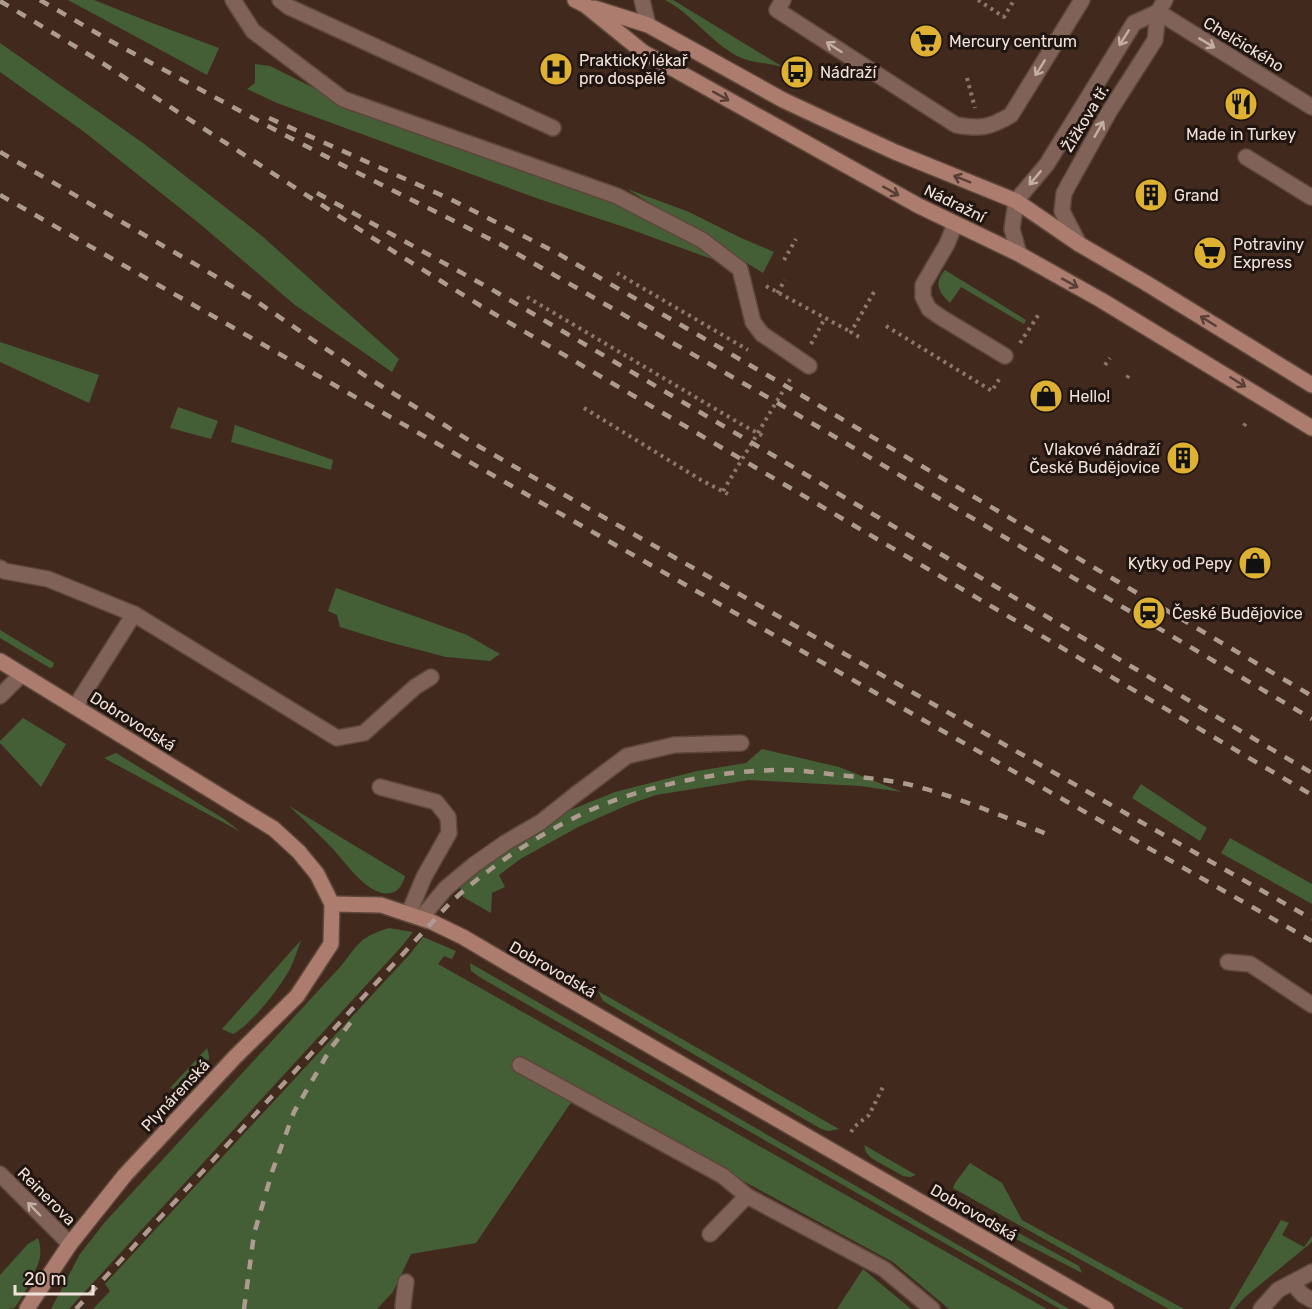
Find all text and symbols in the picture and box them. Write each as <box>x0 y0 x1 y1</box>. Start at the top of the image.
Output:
street label: Chelčického <box>1200 13 1287 76</box>
supermarket icon: Mercury centrum <box>908 23 944 59</box>
one-way arrow <box>1118 29 1130 46</box>
place label: Mercury centrum <box>949 32 1077 51</box>
one-way arrow <box>1198 38 1215 50</box>
one-way arrow <box>826 40 843 52</box>
hospital icon: Praktický lékař pro dospělé <box>538 51 574 87</box>
place label: Praktický lékař pro dospělé <box>579 51 688 88</box>
bus stop icon: Nádraží <box>779 54 815 90</box>
one-way arrow <box>1034 59 1046 76</box>
place label: Nádraží <box>820 63 877 82</box>
street label: Žižkova tř. <box>1058 81 1113 155</box>
restaurant icon: Made in Turkey <box>1223 86 1259 122</box>
one-way arrow <box>712 90 729 102</box>
one-way arrow <box>1094 121 1106 138</box>
place label: Made in Turkey <box>1186 125 1296 144</box>
one-way arrow <box>1028 170 1042 185</box>
one-way arrow <box>953 173 971 184</box>
building icon: Grand <box>1133 177 1169 213</box>
street label: Nádražní <box>921 180 990 227</box>
one-way arrow <box>882 185 899 197</box>
place label: Grand <box>1174 186 1219 205</box>
supermarket icon: Potraviny Express <box>1192 235 1228 271</box>
place label: Potraviny Express <box>1233 235 1304 272</box>
one-way arrow <box>1061 277 1078 289</box>
one-way arrow <box>1200 315 1217 327</box>
one-way arrow <box>1229 377 1246 389</box>
shop icon: Hello! <box>1028 378 1064 414</box>
place label: Hello! <box>1069 387 1110 406</box>
place label: Vlakové nádraží České Budějovice <box>1029 440 1161 477</box>
building icon: Vlakové nádraží České Budějovice <box>1165 440 1201 476</box>
shop icon: Kytky od Pepy <box>1237 545 1273 581</box>
place label: Kytky od Pepy <box>1128 554 1232 573</box>
station icon: České Budějovice <box>1131 595 1167 631</box>
place label: České Budějovice <box>1172 603 1303 623</box>
street label: Dobrovodská <box>87 688 179 755</box>
street label: Dobrovodská <box>506 937 599 1002</box>
street label: Plynárenská <box>137 1056 213 1135</box>
street label: Reinerova <box>14 1163 80 1229</box>
street label: Dobrovodská <box>927 1180 1020 1245</box>
one-way arrow <box>27 1202 42 1217</box>
scale bar <box>15 1258 93 1296</box>
text: 20 m <box>24 1268 66 1290</box>

